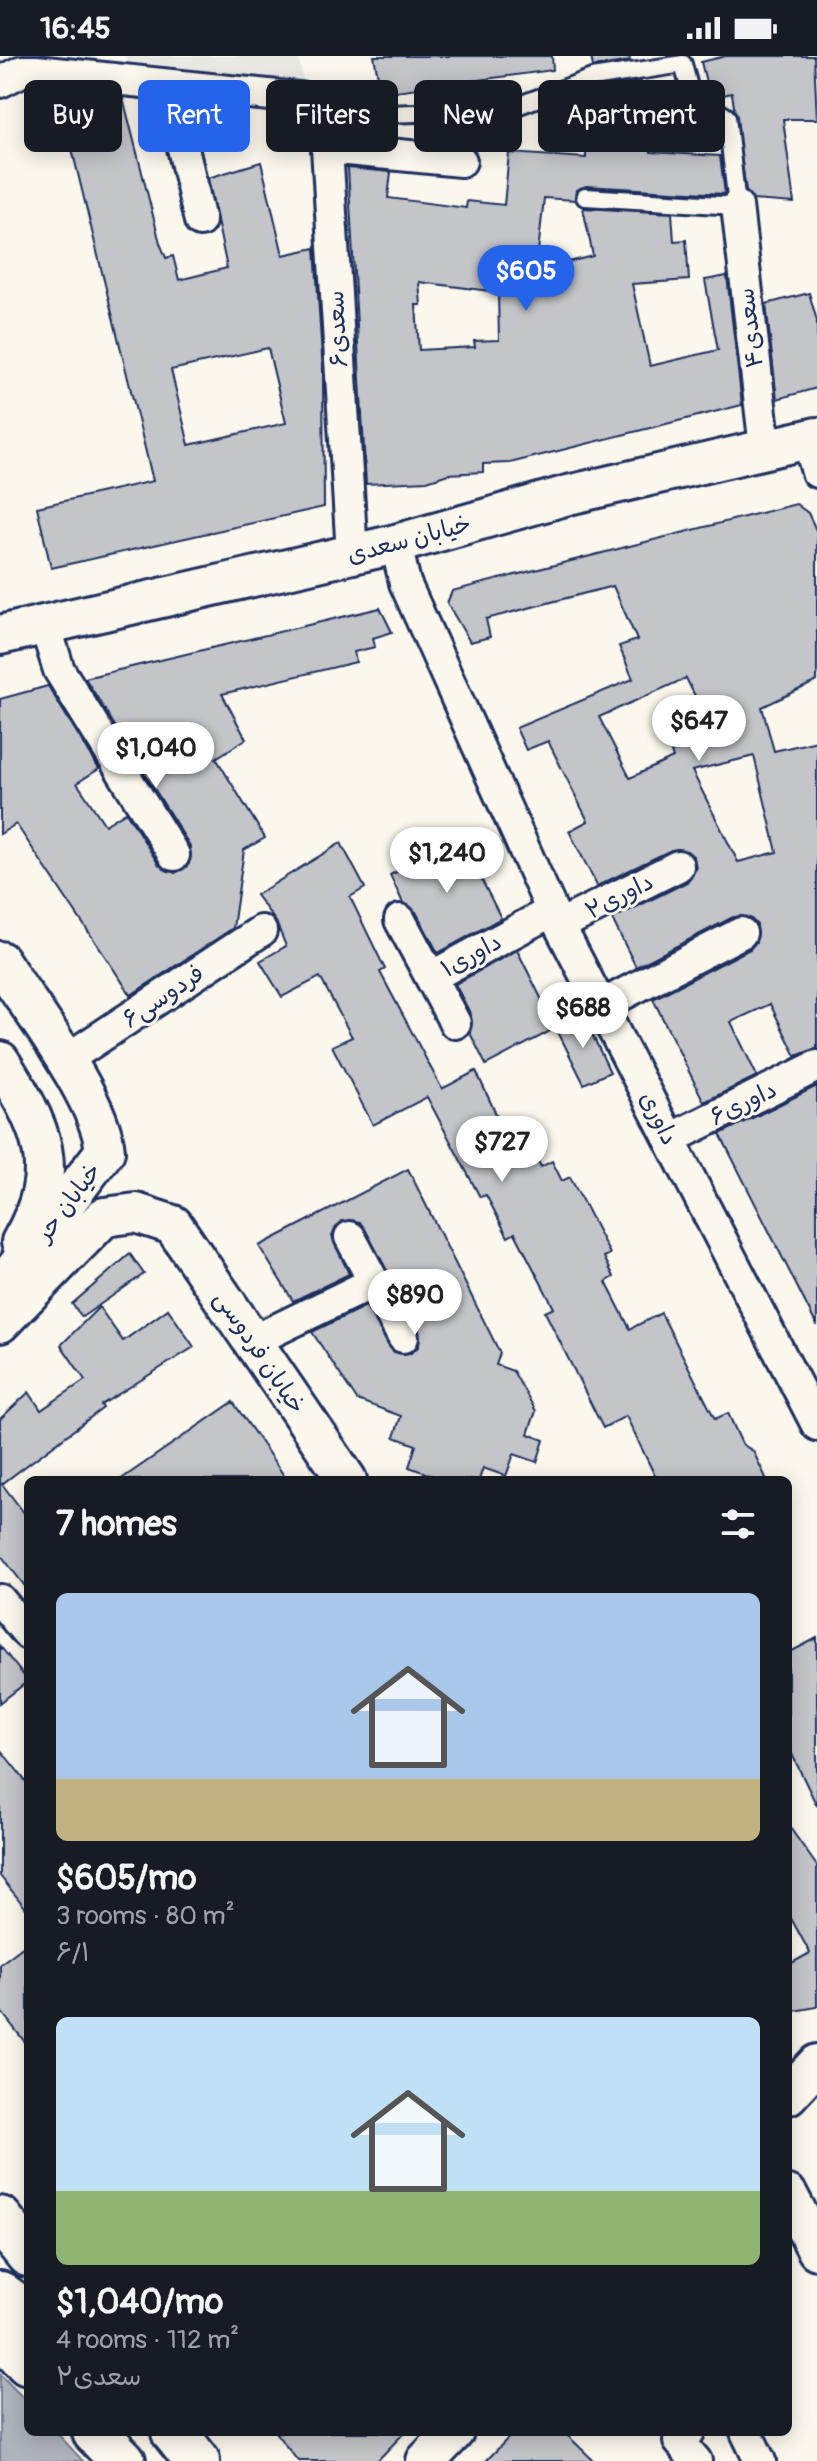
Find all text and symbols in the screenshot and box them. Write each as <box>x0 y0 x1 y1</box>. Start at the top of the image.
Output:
text: 16:45 <box>40 10 111 47</box>
chip: Buy <box>24 80 122 152</box>
chip: Rent <box>138 80 250 152</box>
chip: Filters <box>266 80 398 152</box>
chip: New <box>414 80 522 152</box>
chip: Apartment <box>538 80 725 152</box>
pin: $605 <box>479 245 573 313</box>
text: $605 <box>495 255 557 287</box>
street label: سعدی۴ <box>731 286 770 370</box>
street label: سعدی۶ <box>321 290 354 368</box>
street label: خیابان سعدی <box>344 509 474 570</box>
pin: $647 <box>652 695 746 763</box>
text: $647 <box>670 705 728 737</box>
pin: $1,040 <box>91 722 221 790</box>
text: $1,040 <box>115 732 197 764</box>
pin: $1,240 <box>382 827 512 895</box>
text: $1,240 <box>408 837 486 869</box>
street label: داوری۲ <box>580 867 658 926</box>
street label: داوری۱ <box>436 927 507 984</box>
street label: فردوسی۶ <box>117 959 210 1034</box>
pin: $688 <box>536 982 630 1050</box>
text: $688 <box>555 992 611 1024</box>
street label: داوری۶ <box>705 1075 781 1132</box>
street label: داوری <box>633 1087 684 1150</box>
pin: $727 <box>455 1116 549 1184</box>
text: $727 <box>474 1126 530 1158</box>
street label: خیابان حر <box>28 1157 107 1249</box>
pin: $890 <box>368 1269 462 1337</box>
text: $890 <box>386 1279 444 1311</box>
street label: خیابان فردوسی <box>208 1285 311 1419</box>
icon: filters <box>716 1502 760 1546</box>
text: 7 homes <box>56 1503 177 1546</box>
icon: home <box>336 1645 480 1789</box>
text: $605/mo <box>56 1857 197 1900</box>
text: 3 rooms · 80 m² <box>56 1900 235 1932</box>
text: ۶/۱ <box>56 1937 91 1969</box>
icon: home <box>336 2069 480 2213</box>
text: $1,040/mo <box>56 2281 223 2324</box>
text: 4 rooms · 112 m² <box>56 2324 239 2356</box>
text: سعدی۲ <box>56 2361 141 2393</box>

